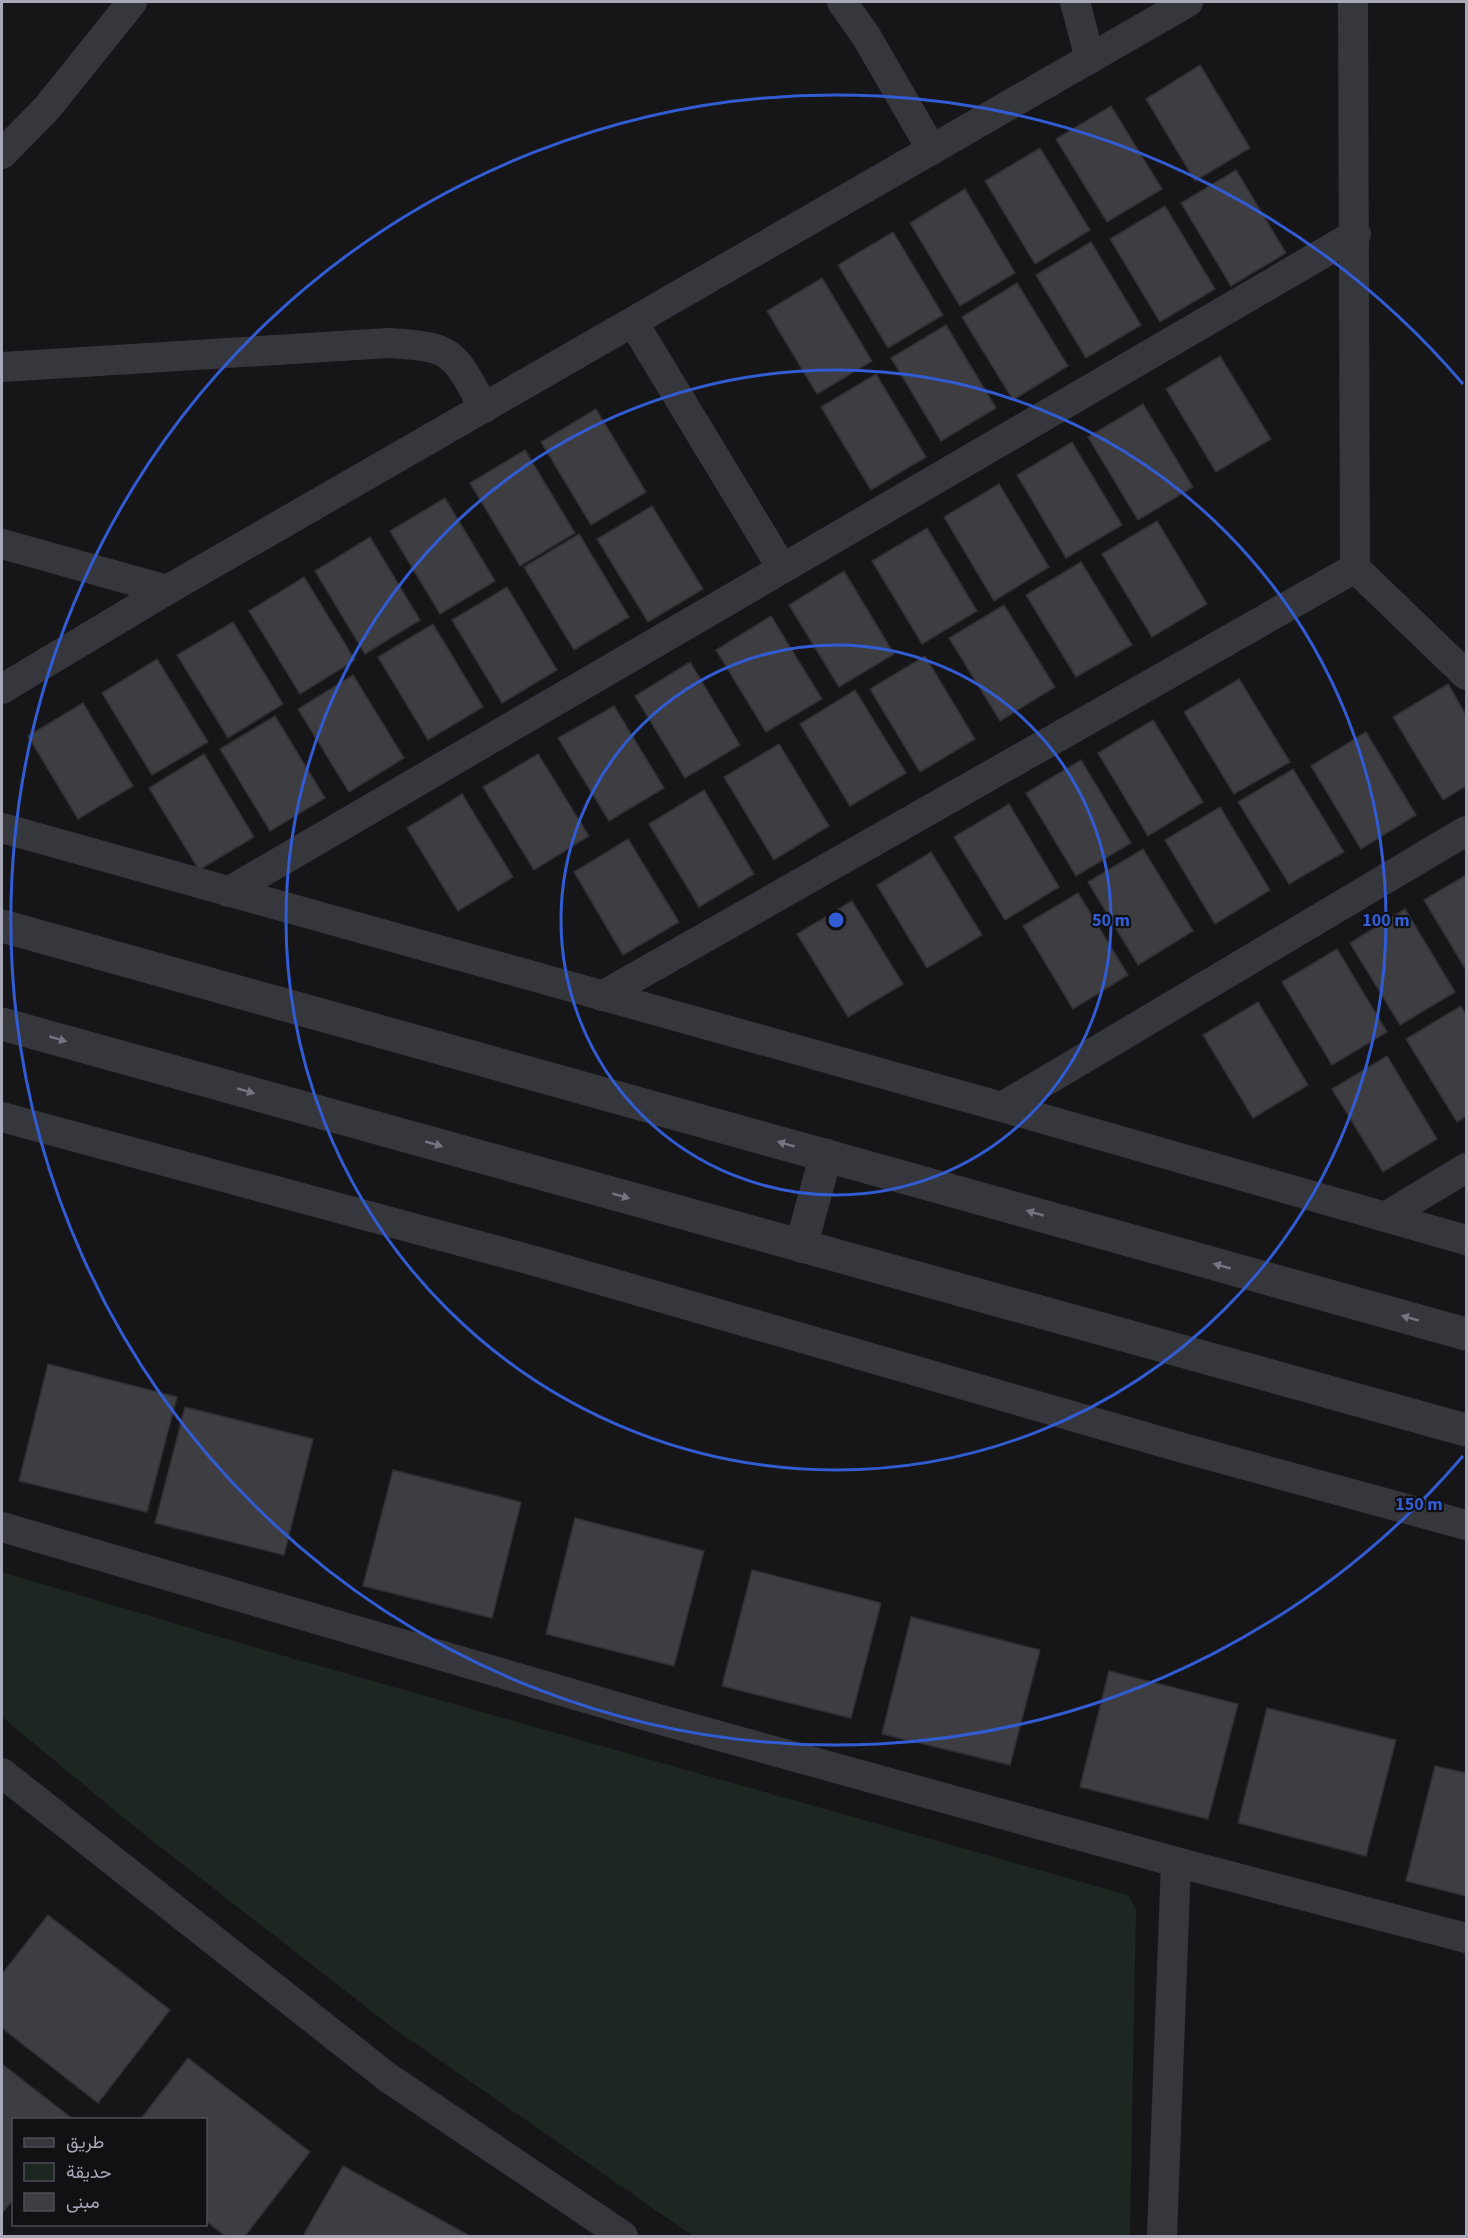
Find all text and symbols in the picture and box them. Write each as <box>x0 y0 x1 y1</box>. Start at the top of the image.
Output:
text: 50 m <box>1092 908 1130 933</box>
text: 100 m <box>1362 908 1410 933</box>
centre of rings <box>826 910 846 930</box>
one-way arrow <box>49 1035 67 1044</box>
one-way arrow <box>237 1087 255 1097</box>
one-way arrow <box>777 1139 795 1148</box>
one-way arrow <box>425 1140 443 1149</box>
one-way arrow <box>613 1192 631 1201</box>
one-way arrow <box>1025 1208 1043 1217</box>
one-way arrow <box>1213 1261 1231 1270</box>
one-way arrow <box>1401 1313 1419 1322</box>
text: 150 m <box>1395 1492 1443 1517</box>
legend <box>12 2118 207 2226</box>
text: طريق <box>66 2130 104 2155</box>
text: حديقة <box>66 2160 112 2185</box>
text: مبنى <box>66 2190 100 2215</box>

